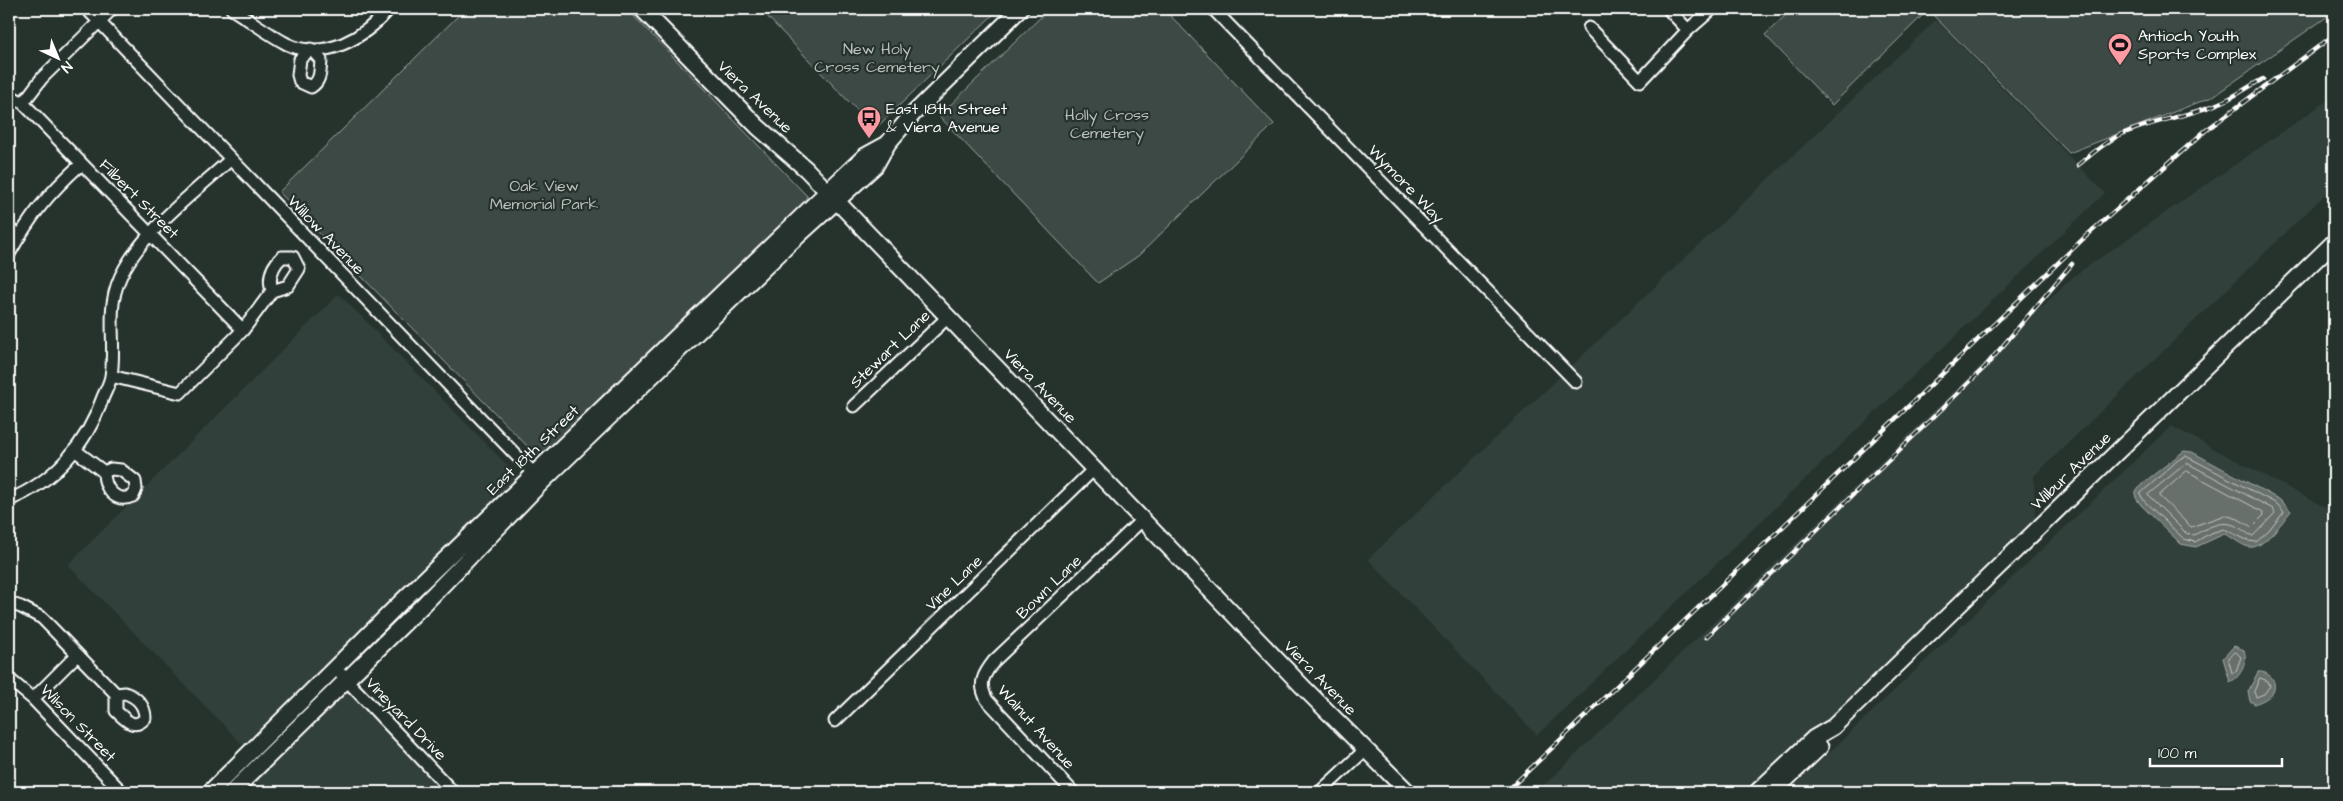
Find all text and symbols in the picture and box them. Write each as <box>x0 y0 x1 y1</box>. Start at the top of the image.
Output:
place label: Antioch Youth Sports Complex <box>2138 25 2257 65</box>
north arrow <box>32 32 82 82</box>
sports icon: Antioch Youth Sports Complex <box>2107 32 2133 66</box>
park label: New Holy Cross Cemetery <box>814 38 940 79</box>
text: N <box>56 56 76 77</box>
street label: Viera Avenue <box>713 56 798 139</box>
place label: East 18th Street & Viera Avenue <box>886 98 1008 138</box>
park label: Holly Cross Cemetery <box>1065 104 1149 145</box>
bus stop icon: East 18th Street & Viera Avenue <box>856 105 882 139</box>
street label: Wymore Way <box>1362 140 1449 229</box>
street label: Filbert Street <box>94 154 184 244</box>
park label: Oak View Memorial Park <box>490 175 599 215</box>
street label: Willow Avenue <box>282 190 370 280</box>
street label: Stewart Lane <box>845 305 935 393</box>
street label: Viera Avenue <box>999 344 1082 429</box>
street label: East 18th Street <box>482 400 585 500</box>
street label: Wilbur Avenue <box>2026 427 2116 515</box>
street label: Vine Lane <box>921 550 988 616</box>
street label: Bown Lane <box>1011 550 1087 624</box>
street label: Viera Avenue <box>1279 636 1362 721</box>
street label: Vineyard Drive <box>360 672 452 766</box>
street label: Wilson Street <box>35 679 121 767</box>
street label: Walnut Avenue <box>992 680 1080 774</box>
scale bar <box>2150 736 2283 768</box>
text: 100 m <box>2158 743 2197 764</box>

